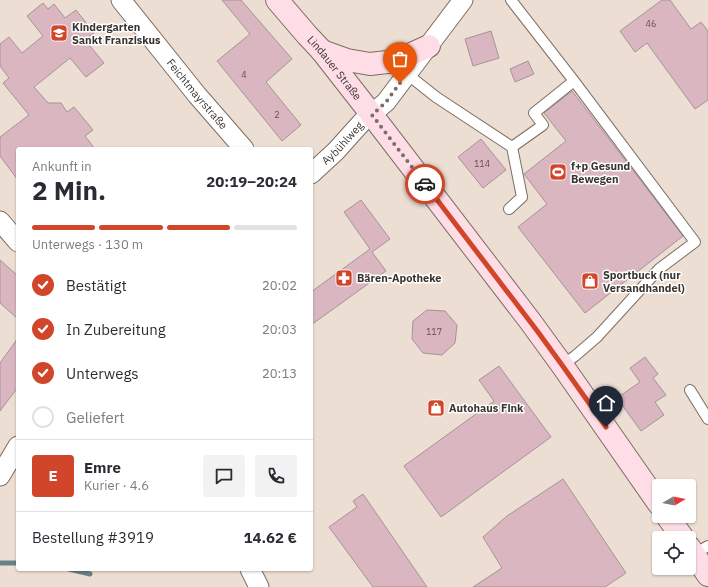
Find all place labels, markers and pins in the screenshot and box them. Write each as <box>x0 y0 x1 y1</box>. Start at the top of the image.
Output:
place label: Kindergarten Sankt Franziskus <box>72 20 161 47</box>
school or university icon: Kindergarten Sankt Franziskus <box>49 23 69 43</box>
pin <box>383 42 417 83</box>
place label: f+p Gesund Bewegen <box>571 159 630 186</box>
sports icon: f+p Gesund Bewegen <box>548 162 568 182</box>
pharmacy icon: Bären-Apotheke <box>334 268 354 288</box>
place label: Sportbuck (nur Versandhandel) <box>603 268 685 295</box>
place label: Bären-Apotheke <box>357 271 442 285</box>
shop icon: Sportbuck (nur Versandhandel) <box>580 271 600 291</box>
pin <box>589 386 623 427</box>
shop icon: Autohaus Fink <box>426 398 446 418</box>
place label: Autohaus Fink <box>449 401 524 415</box>

